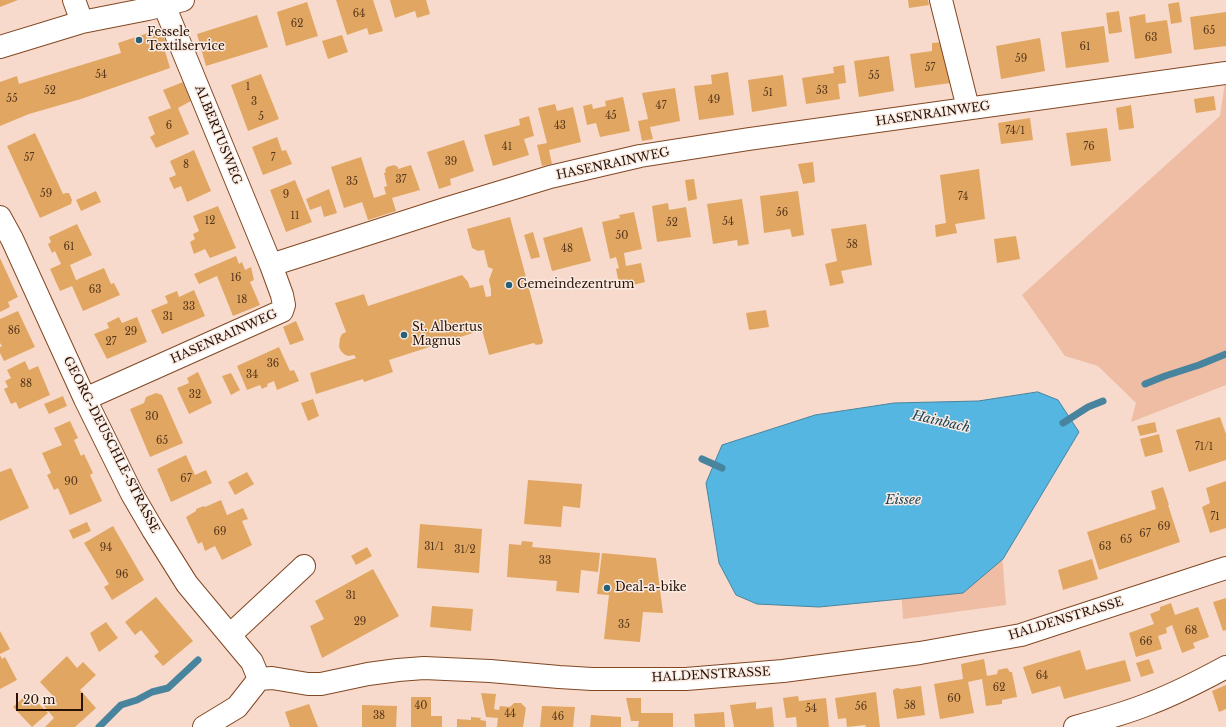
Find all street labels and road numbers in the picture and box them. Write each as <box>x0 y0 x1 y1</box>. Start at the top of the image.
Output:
street label: ALBERTUSWEG <box>192 83 244 187</box>
street label: HASENRAINWEG <box>875 99 991 129</box>
street label: HASENRAINWEG <box>555 145 671 183</box>
street label: HASENRAINWEG <box>168 307 280 367</box>
street label: GEORG-DEUSCHLE-STRASSE <box>60 354 162 536</box>
street label: HALDENSTRASSE <box>1007 595 1125 643</box>
street label: HALDENSTRASSE <box>651 665 771 685</box>

